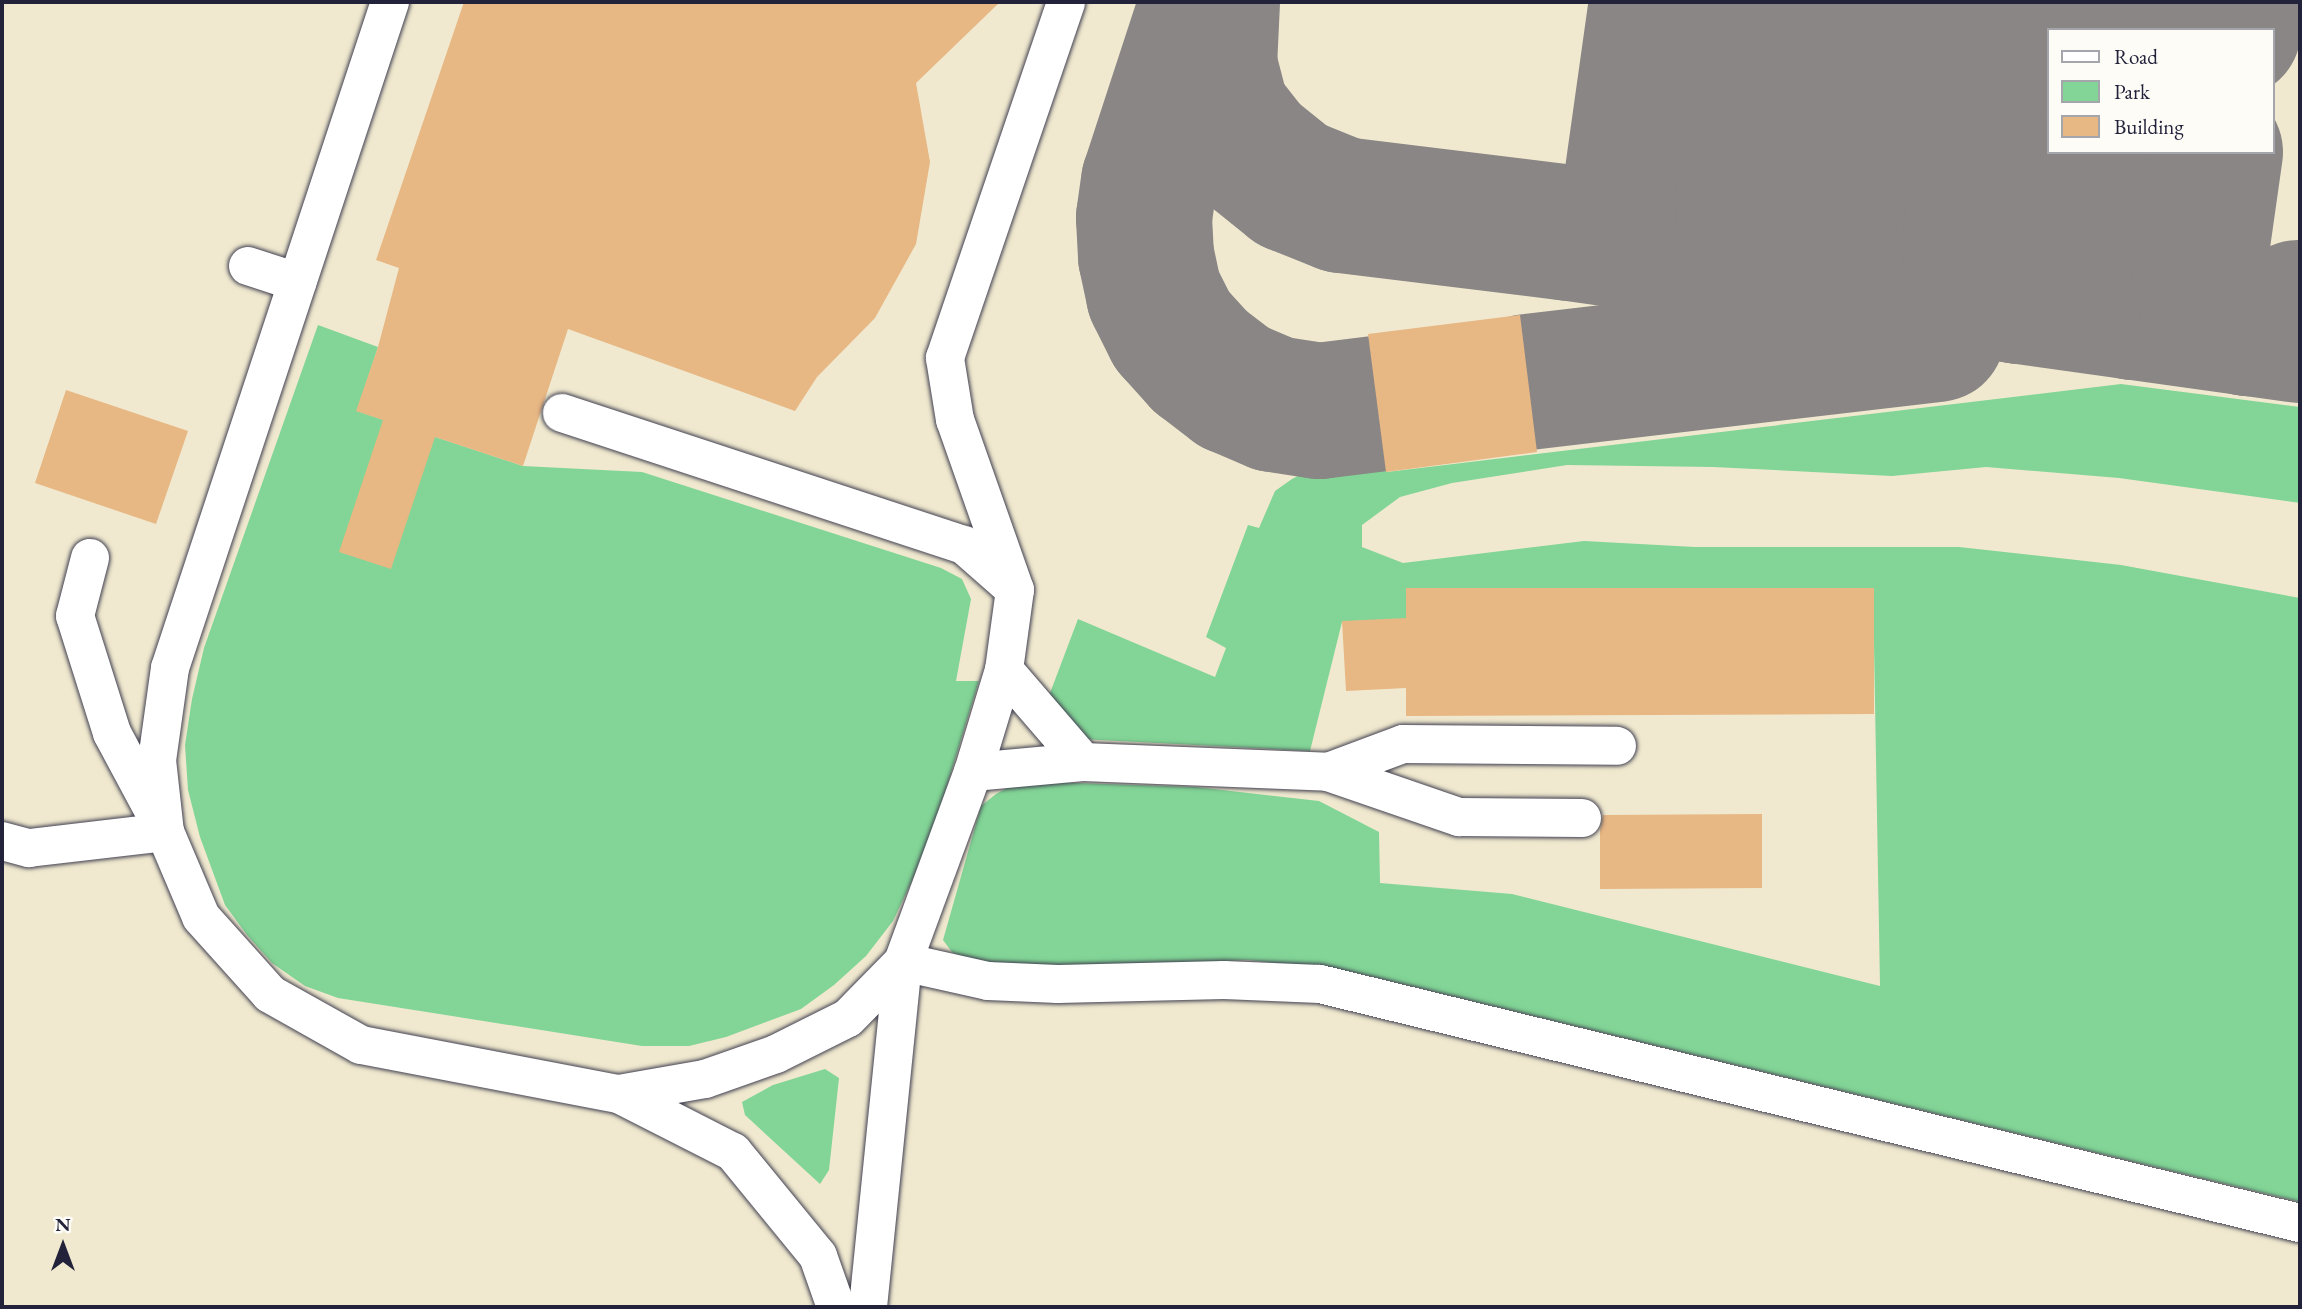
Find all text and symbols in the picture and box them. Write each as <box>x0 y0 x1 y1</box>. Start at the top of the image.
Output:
legend <box>2046 28 2274 154</box>
text: Road <box>2114 43 2158 70</box>
text: Park <box>2114 78 2150 105</box>
text: Building <box>2114 113 2184 140</box>
north arrow <box>28 1211 98 1281</box>
text: N <box>55 1212 71 1237</box>

